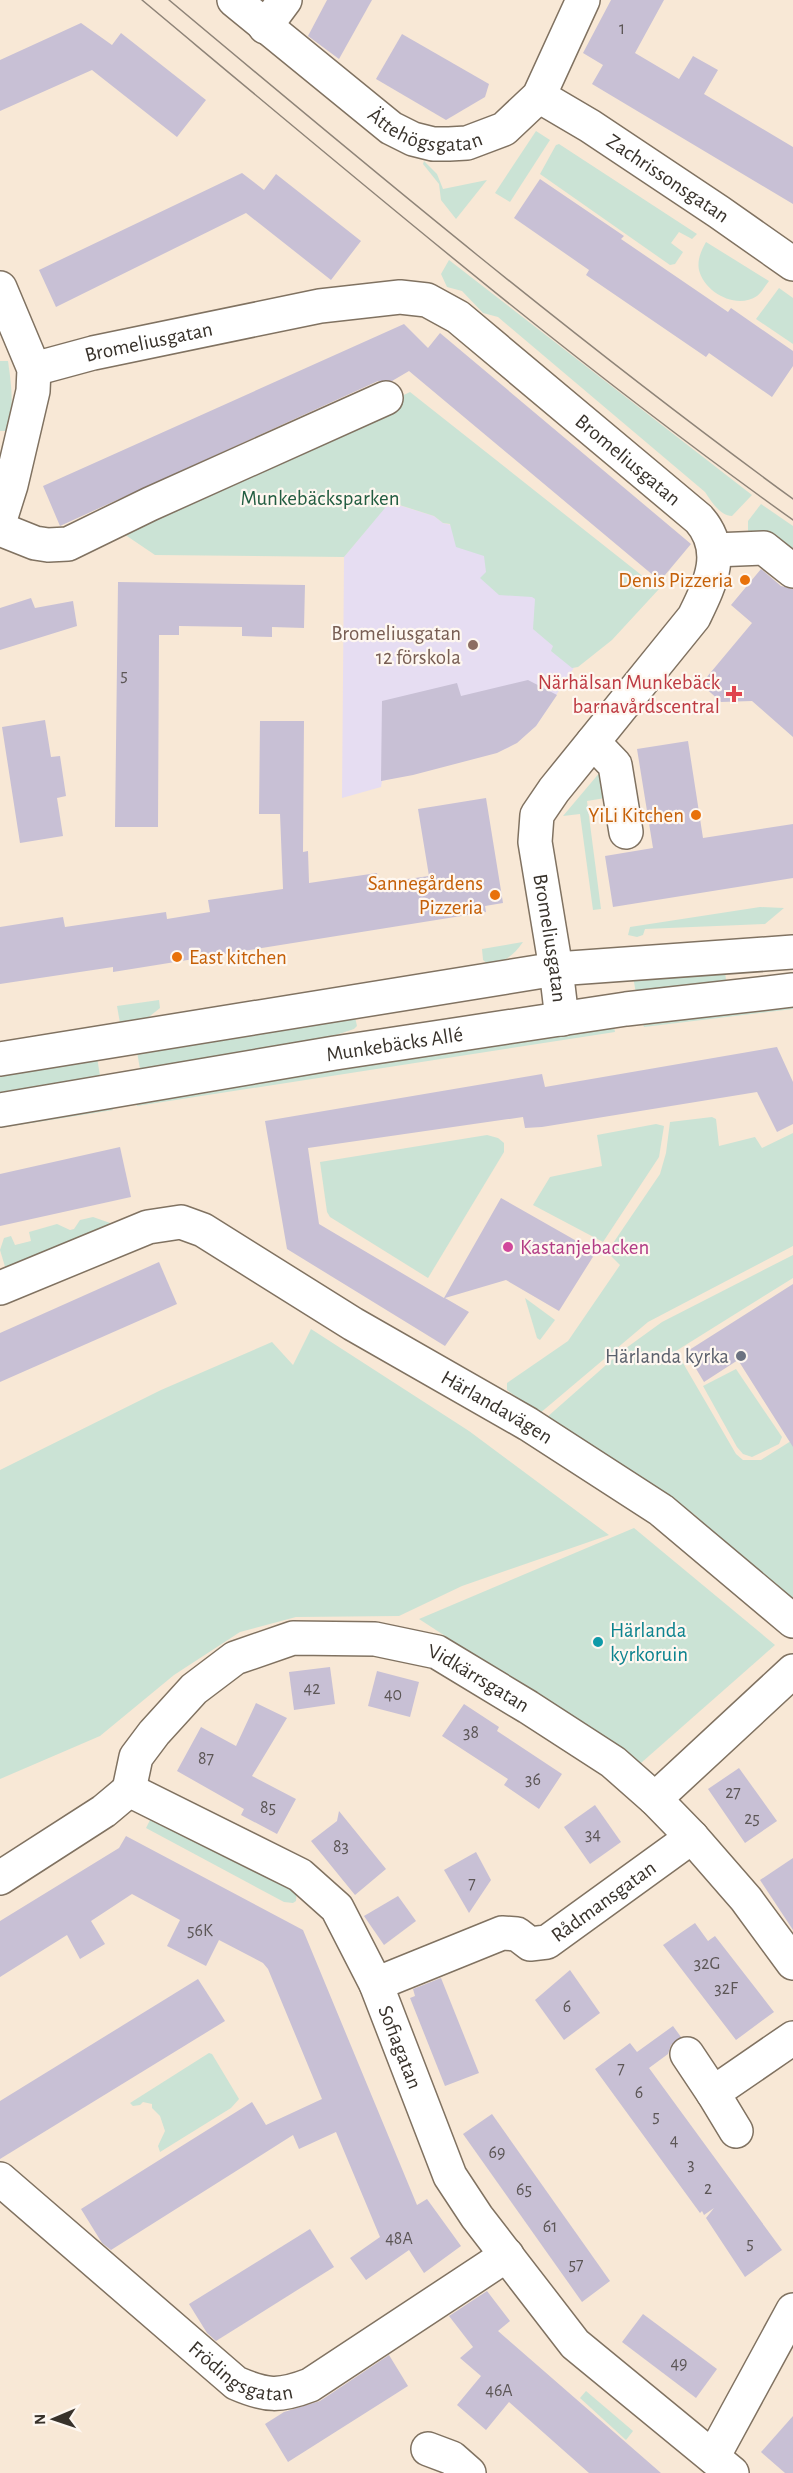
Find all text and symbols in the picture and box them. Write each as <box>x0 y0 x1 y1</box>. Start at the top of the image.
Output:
house number: 1 <box>619 20 625 38</box>
street label: Ättehögsgatan <box>364 103 485 155</box>
street label: Zachrissonsgatan <box>603 130 733 227</box>
street label: Bromeliusgatan <box>83 319 215 366</box>
street label: Bromeliusgatan <box>571 410 684 510</box>
park label: Munkebäcksparken <box>240 488 400 509</box>
place label: Denis Pizzeria <box>618 570 733 591</box>
marker: Denis Pizzeria <box>738 573 752 587</box>
place label: Bromeliusgatan 12 förskola <box>331 623 461 668</box>
marker: Bromeliusgatan 12 förskola <box>466 638 480 652</box>
house number: 5 <box>120 667 128 685</box>
place label: Närhälsan Munkebäck barnavårdscentral <box>538 672 720 717</box>
marker: Närhälsan Munkebäck barnavårdscentral <box>725 685 743 703</box>
place label: YiLi Kitchen <box>588 805 684 826</box>
marker: YiLi Kitchen <box>689 808 703 822</box>
street label: Bromeliusgatan <box>529 872 570 1004</box>
place label: Sannegårdens Pizzeria <box>368 873 483 918</box>
marker: Sannegårdens Pizzeria <box>488 888 502 902</box>
place label: East kitchen <box>189 947 287 968</box>
marker: East kitchen <box>170 950 184 964</box>
street label: Munkebäcks Allé <box>325 1024 464 1065</box>
place label: Kastanjebacken <box>520 1237 649 1258</box>
marker: Kastanjebacken <box>501 1240 515 1254</box>
place label: Härlanda kyrka <box>605 1346 729 1367</box>
marker: Härlanda kyrka <box>734 1349 748 1363</box>
street label: Härlandavägen <box>437 1367 556 1448</box>
place label: Härlanda kyrkoruin <box>610 1620 688 1665</box>
marker: Härlanda kyrkoruin <box>591 1635 605 1649</box>
street label: Vidkärrsgatan <box>426 1640 533 1716</box>
house number: 42 <box>304 1680 320 1698</box>
house number: 40 <box>384 1686 402 1704</box>
house number: 38 <box>463 1724 479 1742</box>
house number: 87 <box>198 1750 214 1768</box>
house number: 36 <box>525 1771 541 1789</box>
house number: 27 <box>725 1784 741 1802</box>
house number: 85 <box>260 1799 276 1817</box>
house number: 25 <box>744 1810 760 1828</box>
house number: 34 <box>585 1826 601 1844</box>
house number: 83 <box>333 1838 349 1856</box>
street label: Rådmansgatan <box>547 1857 660 1946</box>
house number: 7 <box>468 1875 476 1893</box>
house number: 56K <box>187 1922 213 1940</box>
house number: 32G <box>694 1955 720 1973</box>
house number: 32F <box>714 1980 738 1998</box>
house number: 6 <box>563 1998 571 2016</box>
street label: Sofiagatan <box>374 2003 425 2092</box>
house number: 7 <box>617 2060 625 2078</box>
house number: 6 <box>635 2084 643 2102</box>
house number: 5 <box>652 2108 660 2126</box>
house number: 4 <box>670 2132 679 2150</box>
house number: 69 <box>489 2144 505 2162</box>
house number: 3 <box>687 2156 695 2174</box>
house number: 2 <box>704 2180 712 2198</box>
house number: 65 <box>516 2181 532 2199</box>
house number: 61 <box>543 2218 557 2236</box>
house number: 48A <box>385 2230 413 2248</box>
house number: 5 <box>746 2235 754 2253</box>
house number: 57 <box>568 2256 584 2274</box>
street label: Frödingsgatan <box>185 2337 295 2405</box>
house number: 49 <box>670 2355 688 2373</box>
house number: 46A <box>485 2382 513 2400</box>
north arrow <box>24 2389 84 2449</box>
text: N <box>32 2414 48 2425</box>

